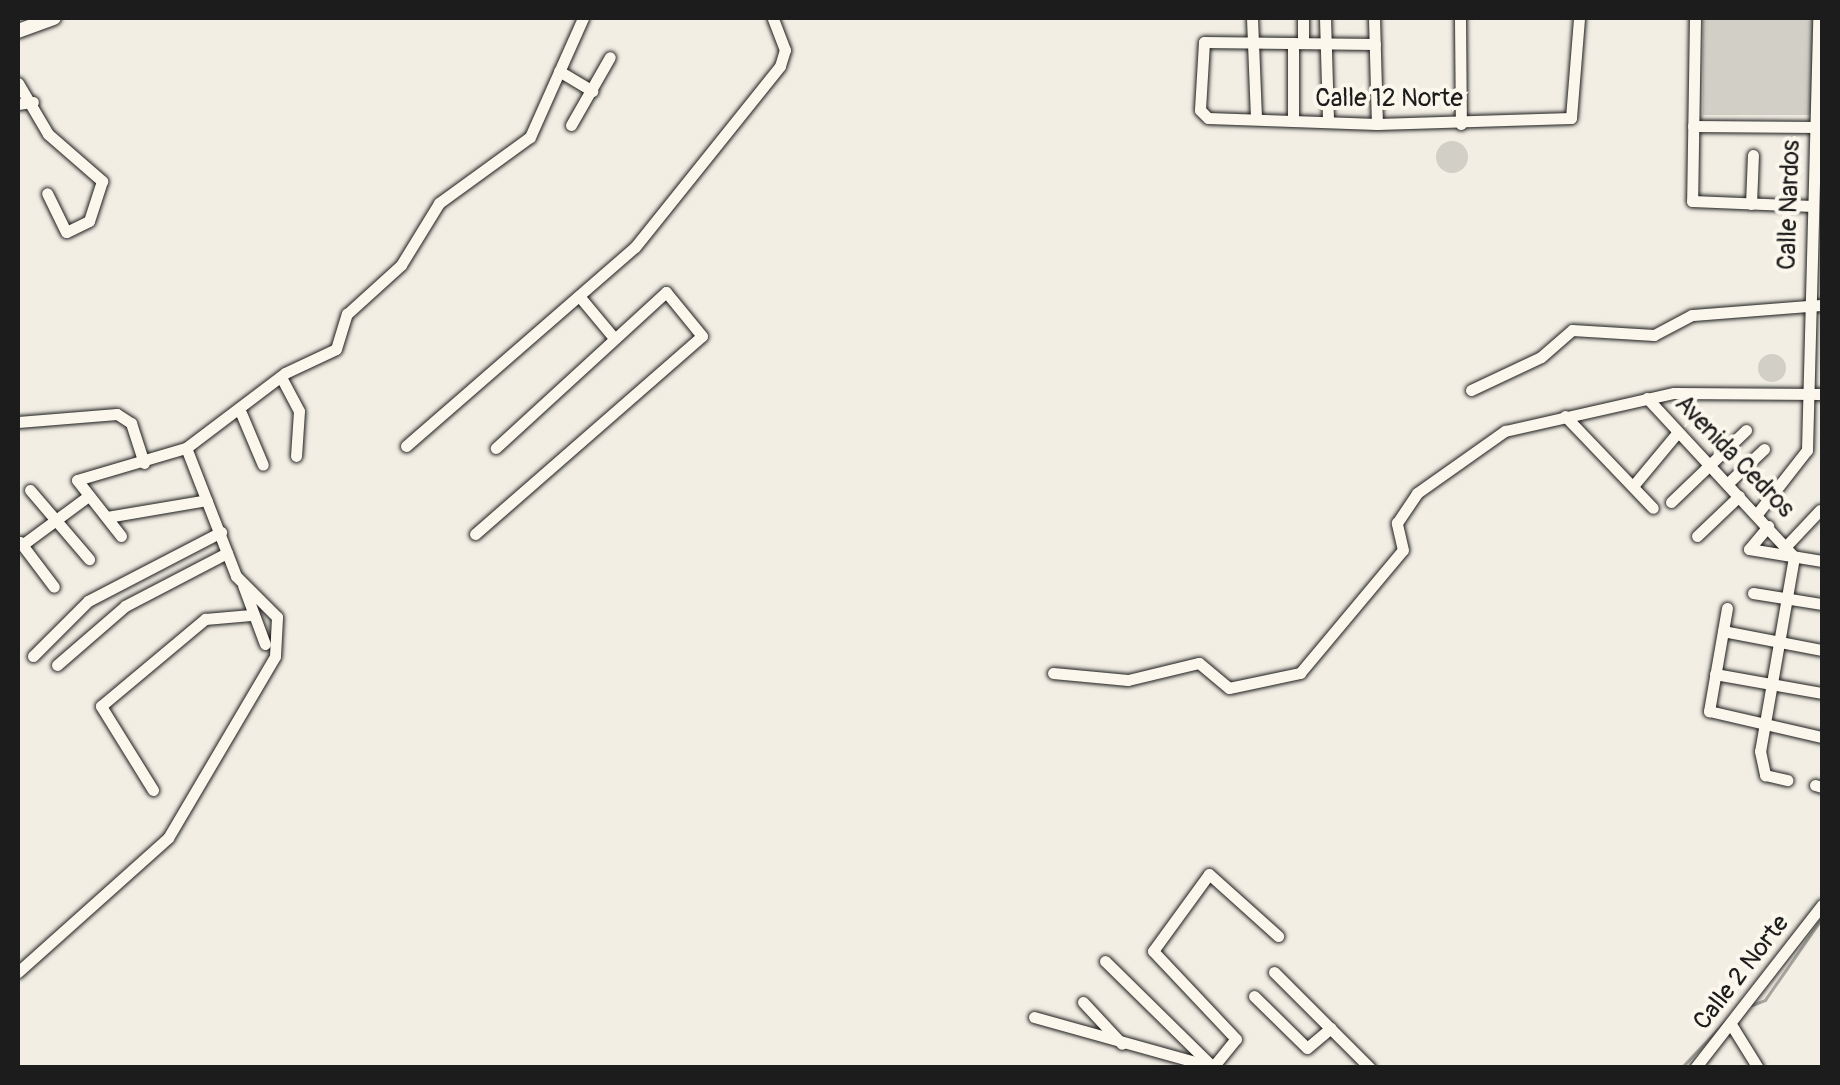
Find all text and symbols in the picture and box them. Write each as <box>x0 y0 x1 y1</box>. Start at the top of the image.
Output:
street label: Calle 12 Norte <box>1315 84 1463 114</box>
street label: Calle Nardos <box>1773 140 1807 270</box>
street label: Avenida Cedros <box>1668 389 1800 525</box>
street label: Calle 2 Norte <box>1688 909 1796 1037</box>

